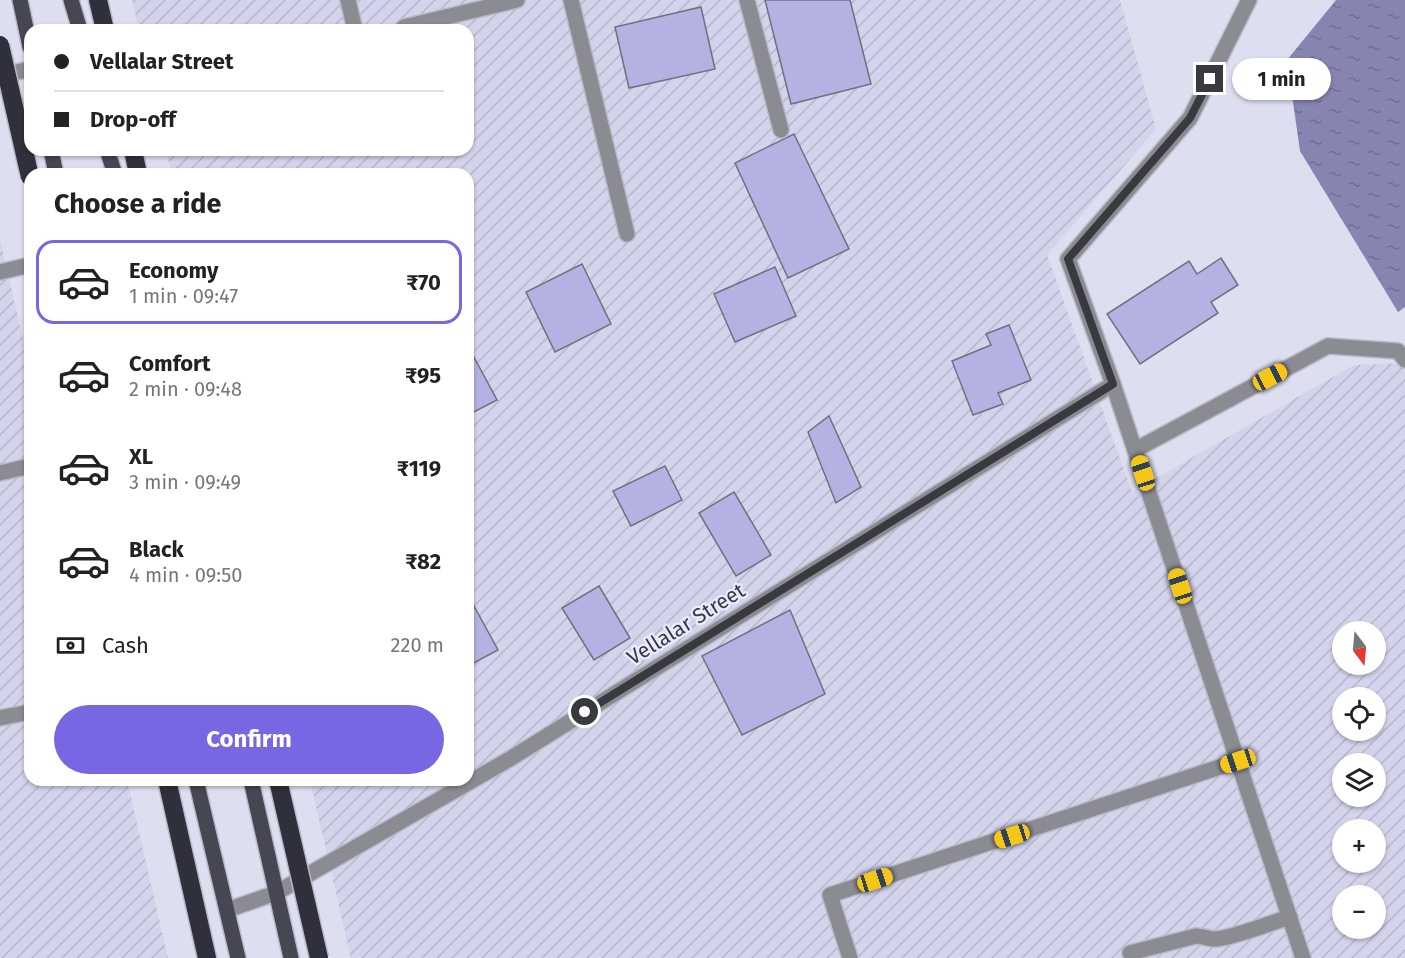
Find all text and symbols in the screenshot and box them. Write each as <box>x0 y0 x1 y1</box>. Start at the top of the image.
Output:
text: Vellalar Street <box>90 48 233 75</box>
callout: 1 min <box>1231 58 1330 100</box>
route end <box>1196 65 1223 92</box>
text: 1 min <box>1257 67 1306 91</box>
text: Drop-off <box>90 106 176 133</box>
text: Choose a ride <box>54 188 221 220</box>
icon: car <box>57 255 111 309</box>
text: Economy <box>129 257 218 284</box>
text: ₹70 <box>406 269 441 296</box>
text: 1 min · 09:47 <box>129 284 238 308</box>
icon: car <box>57 348 111 402</box>
text: Comfort <box>129 350 210 377</box>
car <box>1250 361 1290 393</box>
text: ₹95 <box>405 362 441 389</box>
text: 2 min · 09:48 <box>129 377 242 401</box>
icon: car <box>57 441 111 495</box>
text: XL <box>129 443 153 470</box>
car <box>1129 453 1157 493</box>
text: ₹119 <box>397 455 441 482</box>
text: 3 min · 09:49 <box>129 470 241 494</box>
icon: car <box>57 534 111 588</box>
text: Black <box>129 536 184 563</box>
text: ₹82 <box>405 548 441 575</box>
text: 4 min · 09:50 <box>129 563 242 587</box>
car <box>1166 566 1194 606</box>
street label: Vellalar Street <box>622 577 750 671</box>
north arrow <box>1332 621 1386 675</box>
map controls <box>1332 621 1386 939</box>
icon: cash <box>54 629 87 662</box>
text: Cash <box>102 632 149 659</box>
text: 220 m <box>391 633 444 657</box>
button: locate <box>1332 687 1386 741</box>
route start <box>571 698 598 725</box>
button: Confirm <box>54 705 444 774</box>
car <box>1218 747 1258 775</box>
button: layers <box>1332 753 1386 807</box>
button: + <box>1332 819 1386 873</box>
car <box>992 822 1032 850</box>
car <box>855 866 895 894</box>
button: − <box>1332 885 1386 939</box>

